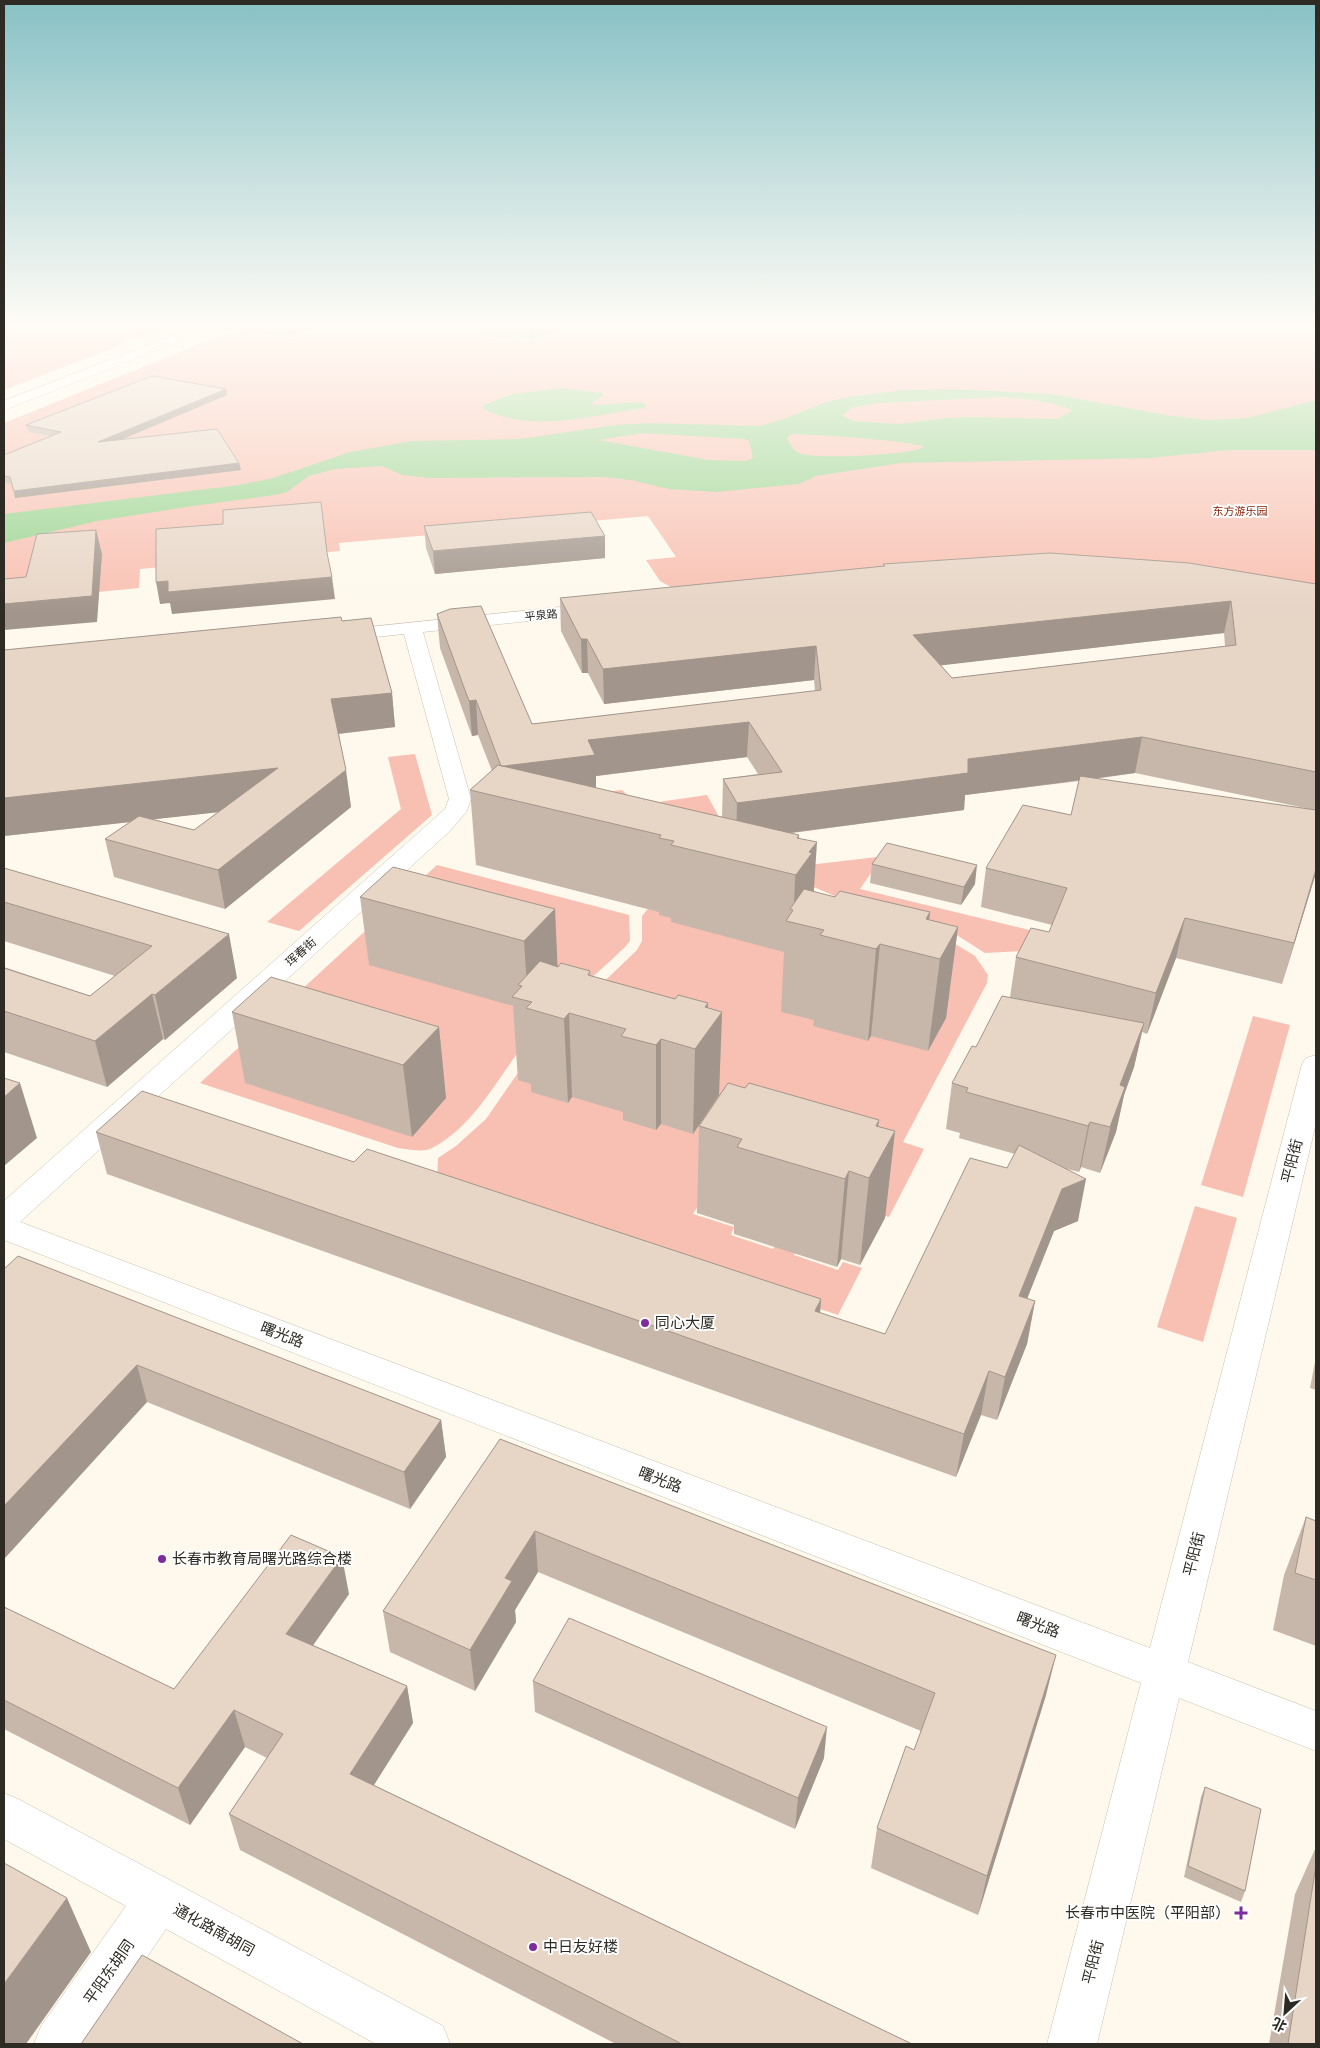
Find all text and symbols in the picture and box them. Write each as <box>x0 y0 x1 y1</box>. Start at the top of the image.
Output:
park label: 东方游乐园 <box>1213 504 1268 517</box>
street label: 平泉路 <box>524 606 558 623</box>
street label: 珲春街 <box>282 934 318 969</box>
street label: 平阳街 <box>1277 1137 1305 1185</box>
place label: 同心大厦 <box>655 1313 715 1331</box>
marker: 同心大厦 <box>639 1317 651 1329</box>
street label: 曙光路 <box>258 1318 307 1351</box>
street label: 曙光路 <box>636 1463 685 1496</box>
street label: 平阳街 <box>1179 1530 1207 1578</box>
place label: 长春市教育局曙光路综合楼 <box>172 1549 352 1567</box>
marker: 长春市教育局曙光路综合楼 <box>156 1553 168 1565</box>
street label: 曙光路 <box>1014 1608 1063 1641</box>
street label: 通化路南胡同 <box>171 1899 258 1959</box>
place label: 长春市中医院（平阳部） <box>1065 1903 1230 1921</box>
marker: 长春市中医院（平阳部） <box>1234 1906 1248 1920</box>
street label: 平阳东胡同 <box>79 1936 137 2007</box>
place label: 中日友好楼 <box>543 1937 618 1955</box>
street label: 平阳街 <box>1078 1938 1106 1986</box>
marker: 中日友好楼 <box>527 1941 539 1953</box>
north arrow <box>1260 1988 1310 2038</box>
text: 北 <box>1269 2014 1289 2036</box>

